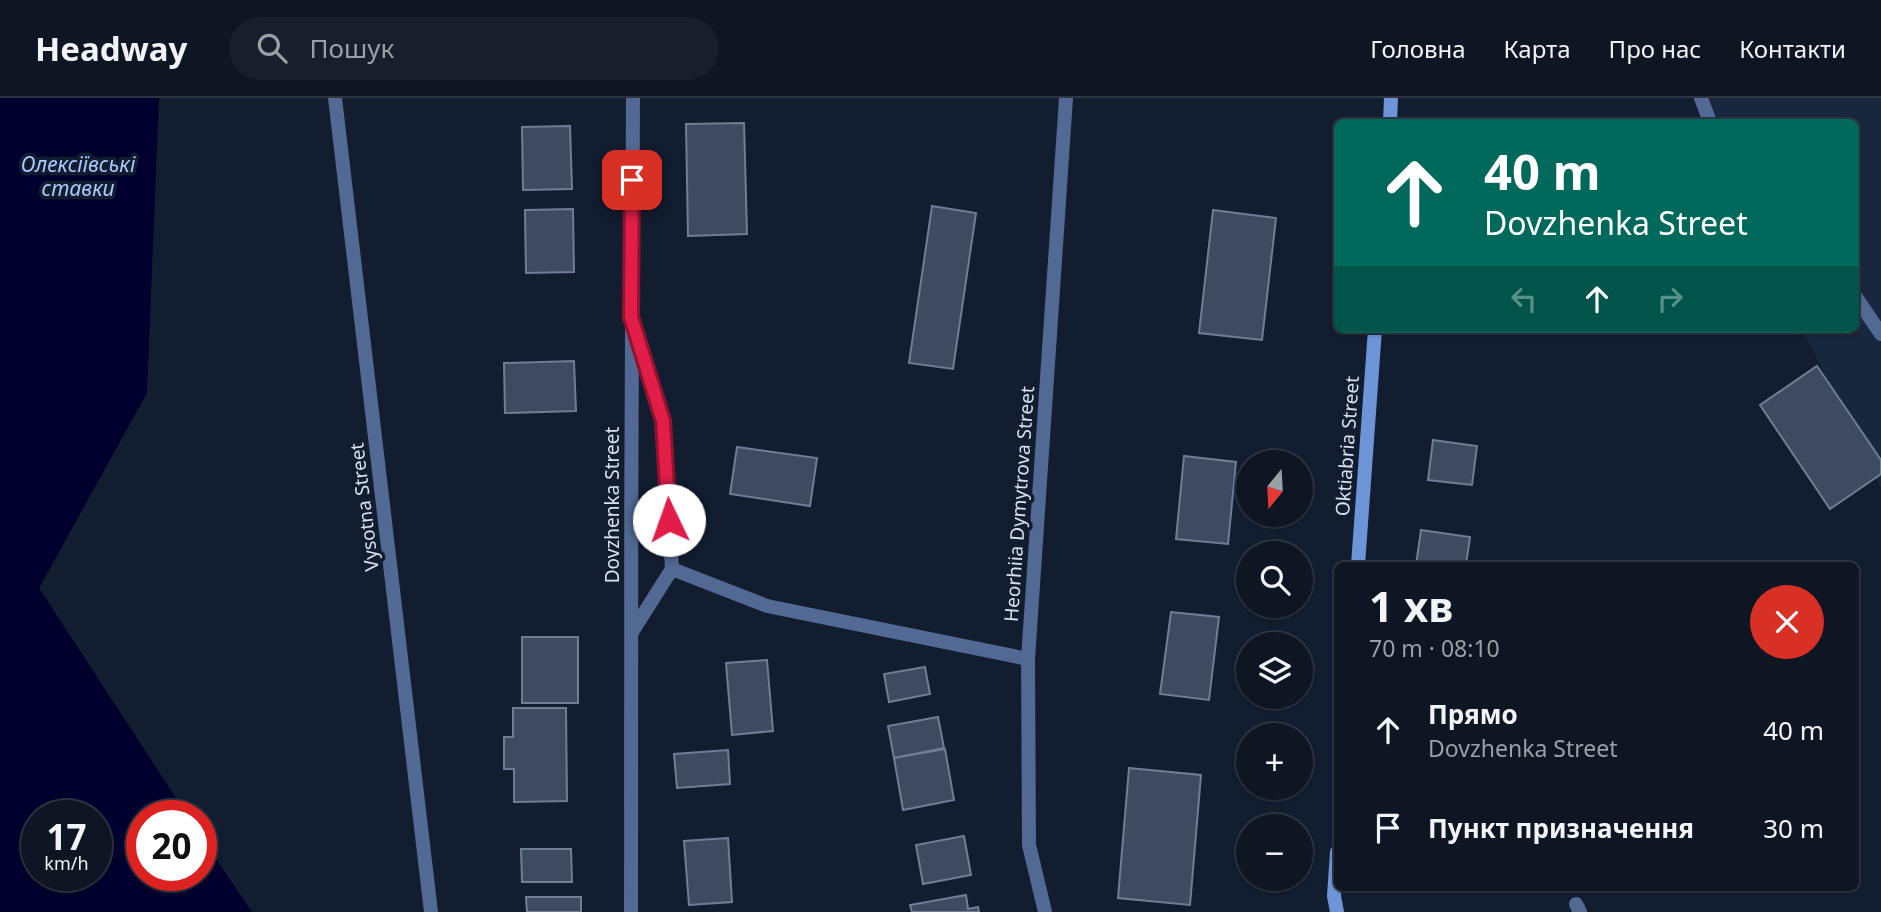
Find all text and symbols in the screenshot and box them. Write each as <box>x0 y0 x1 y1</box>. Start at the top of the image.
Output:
search box <box>229 17 719 80</box>
text: Headway <box>35 26 187 71</box>
icon: search <box>253 29 291 67</box>
text: Пошук <box>309 30 394 66</box>
text: Головна <box>1370 32 1466 65</box>
text: Карта <box>1504 32 1571 65</box>
text: Про нас <box>1609 32 1701 65</box>
text: Контакти <box>1739 32 1846 65</box>
text: 40 m <box>1484 138 1601 204</box>
icon: ahead <box>1369 147 1460 238</box>
water label: Олексіївські ставки <box>21 150 136 202</box>
pin <box>602 150 662 210</box>
icon: arrive <box>613 161 651 199</box>
text: Dovzhenka Street <box>1484 201 1748 244</box>
icon: left <box>1505 280 1543 318</box>
icon: ahead <box>1578 280 1616 318</box>
icon: right <box>1651 280 1689 318</box>
street label: Oktiabria Street <box>1329 375 1365 517</box>
street label: Heorhiia Dymytrova Street <box>998 385 1040 623</box>
street label: Dovzhenka Street <box>599 427 625 583</box>
street label: Vysotna Street <box>343 441 385 573</box>
north arrow <box>1236 450 1312 527</box>
map controls <box>1236 450 1313 891</box>
position arrow <box>632 483 706 557</box>
button: search <box>1236 541 1313 618</box>
text: 1 хв <box>1369 577 1453 634</box>
button: close <box>1750 585 1824 659</box>
button: layers <box>1236 632 1313 709</box>
text: 70 m · 08:10 <box>1369 632 1500 664</box>
text: Прямо <box>1428 696 1518 732</box>
icon: ahead <box>1369 711 1407 749</box>
text: 40 m <box>1763 712 1824 748</box>
button: + <box>1236 723 1313 800</box>
text: Dovzhenka Street <box>1428 732 1618 764</box>
speed limit sign: 20 <box>126 800 217 891</box>
icon: arrive <box>1369 809 1407 847</box>
text: Пункт призначення <box>1428 810 1694 846</box>
text: 30 m <box>1763 810 1824 846</box>
text: 17 <box>46 813 87 860</box>
button: − <box>1236 814 1313 891</box>
text: km/h <box>44 851 89 875</box>

